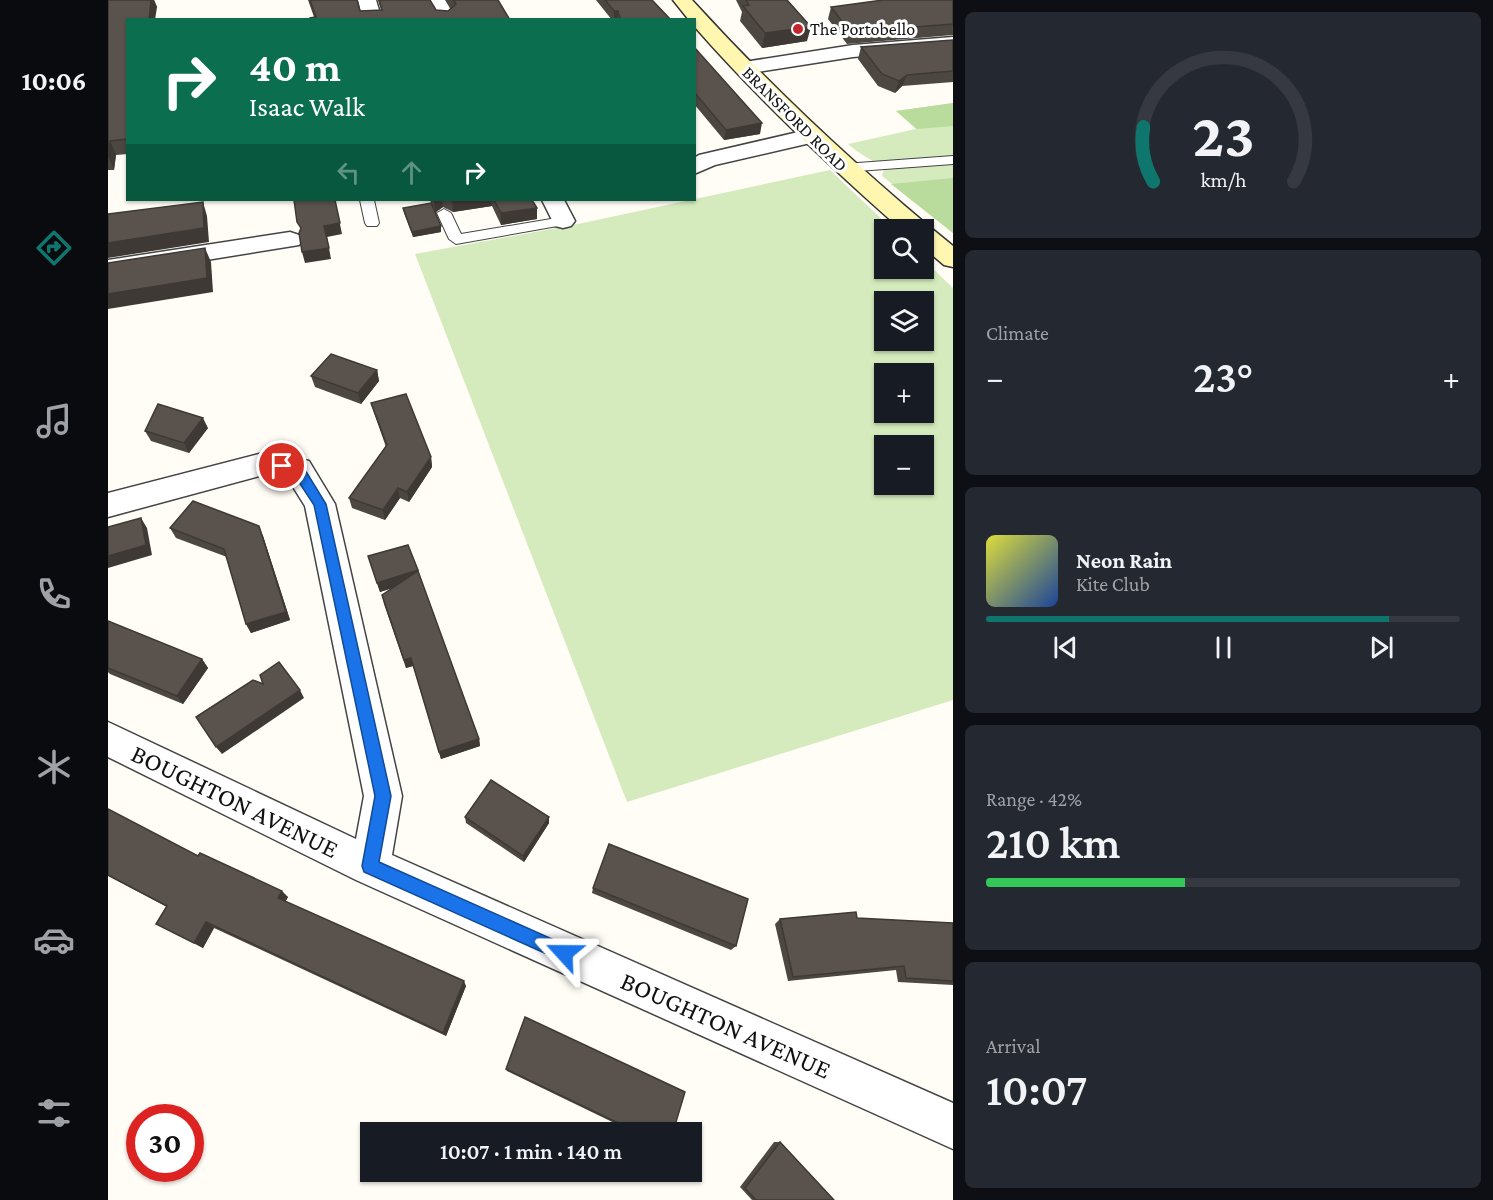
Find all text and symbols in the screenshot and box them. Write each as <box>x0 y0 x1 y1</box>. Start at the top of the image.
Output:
place label: The Portobello <box>810 19 915 39</box>
marker: The Portobello <box>791 22 805 36</box>
icon: right <box>150 42 228 120</box>
text: 40 m <box>249 43 341 90</box>
street label: BRANSFORD ROAD <box>738 62 852 176</box>
text: 10:06 <box>21 66 87 96</box>
text: Isaac Walk <box>249 92 365 122</box>
text: 23 <box>1192 100 1254 169</box>
icon: left <box>332 156 365 189</box>
icon: ahead <box>395 156 428 189</box>
icon: right <box>458 156 491 189</box>
text: km/h <box>1200 168 1247 192</box>
map controls <box>874 219 934 495</box>
button: search <box>874 219 934 279</box>
icon: directions <box>33 227 75 269</box>
button: layers <box>874 291 934 351</box>
text: Climate <box>986 322 1049 344</box>
text: 23° <box>1193 352 1253 402</box>
text: − <box>986 359 1003 396</box>
text: + <box>1443 359 1460 396</box>
button: + <box>874 363 934 423</box>
icon: music <box>33 400 75 442</box>
button: − <box>874 435 934 495</box>
pin <box>256 440 307 491</box>
icon: arrive <box>265 449 298 482</box>
text: Neon Rain <box>1076 548 1172 573</box>
icon: phone <box>33 573 75 615</box>
text: Kite Club <box>1076 573 1150 595</box>
icon: previous <box>1049 631 1082 664</box>
icon: pause <box>1207 631 1240 664</box>
icon: next <box>1365 631 1398 664</box>
street label: BOUGHTON AVENUE <box>127 739 343 864</box>
icon: climate <box>33 746 75 788</box>
text: Range · 42% <box>986 788 1082 810</box>
text: 210 km <box>986 818 1120 868</box>
icon: car <box>33 919 75 961</box>
position arrow <box>532 921 596 985</box>
street label: BOUGHTON AVENUE <box>616 966 835 1085</box>
text: Arrival <box>986 1035 1040 1057</box>
text: 10:07 <box>986 1065 1087 1115</box>
icon: filters <box>33 1092 75 1134</box>
speed limit sign: 30 <box>126 1104 204 1182</box>
text: 10:07 · 1 min · 140 m <box>440 1139 622 1164</box>

